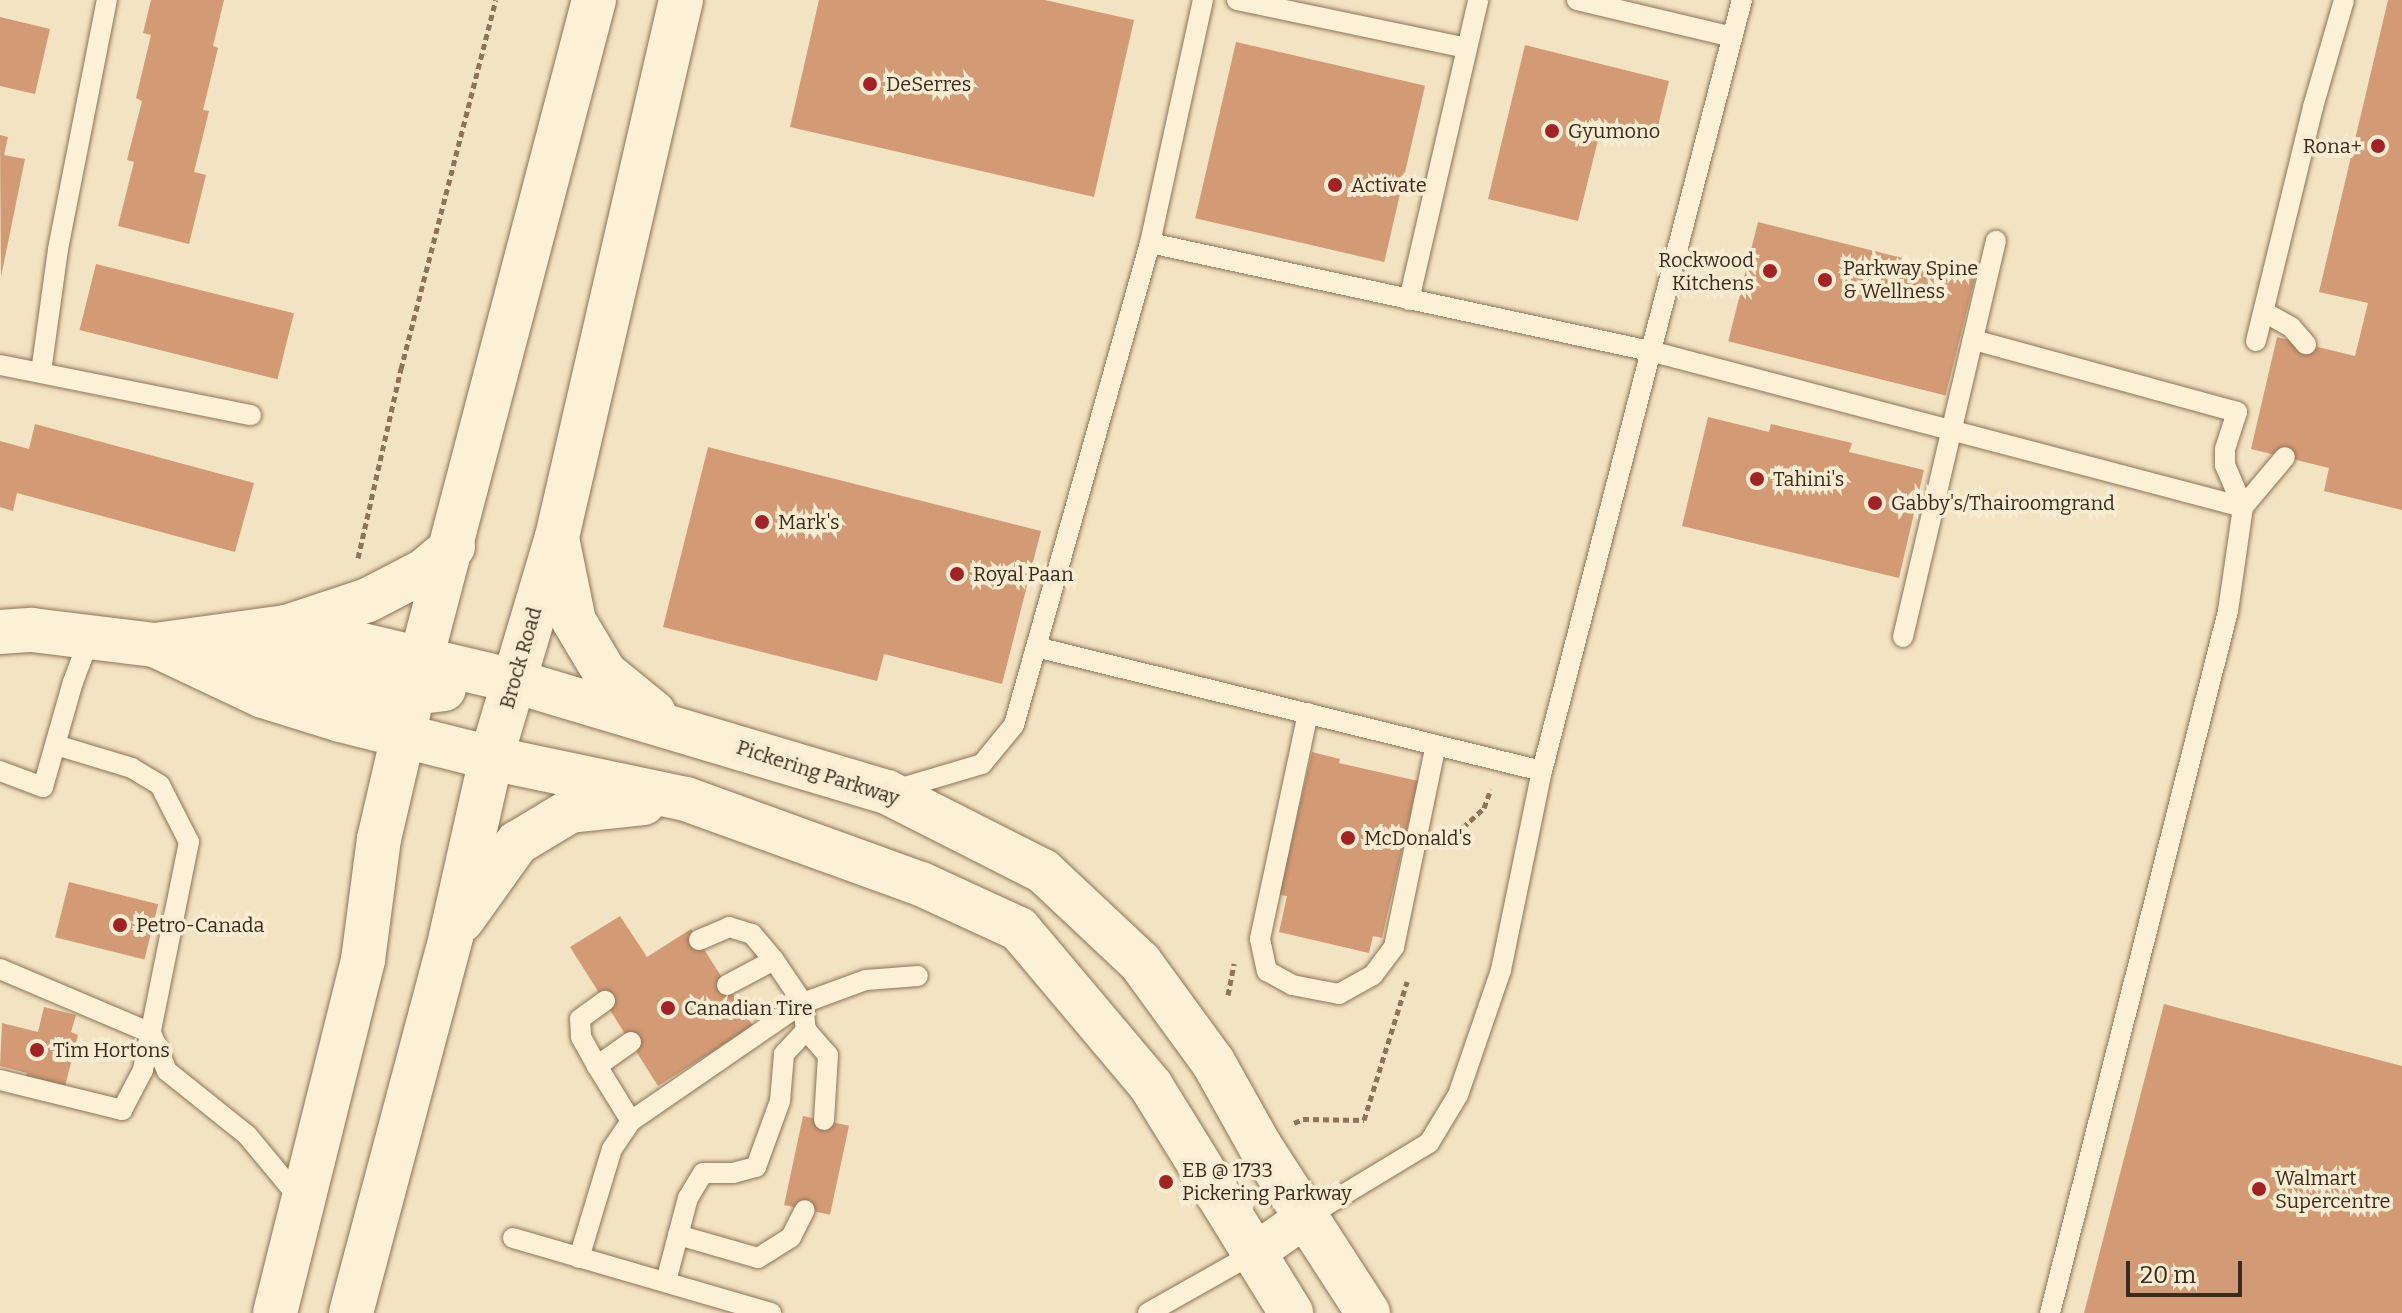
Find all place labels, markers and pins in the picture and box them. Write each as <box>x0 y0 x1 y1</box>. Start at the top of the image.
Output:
place label: DeSerres <box>886 72 971 96</box>
marker: DeSerres <box>861 75 879 93</box>
place label: Gyumono <box>1568 119 1660 143</box>
marker: Gyumono <box>1543 122 1561 140</box>
place label: Rona+ <box>2303 134 2362 158</box>
marker: Rona+ <box>2369 137 2387 155</box>
place label: Activate <box>1351 173 1427 197</box>
marker: Activate <box>1326 176 1344 194</box>
place label: Rockwood Kitchens <box>1658 248 1754 295</box>
place label: Parkway Spine & Wellness <box>1843 256 1978 303</box>
marker: Rockwood Kitchens <box>1761 262 1779 280</box>
marker: Parkway Spine & Wellness <box>1814 269 1836 291</box>
place label: Tahini's <box>1773 467 1844 491</box>
marker: Tahini's <box>1748 470 1766 488</box>
place label: Gabby's/Thairoomgrand <box>1891 491 2115 515</box>
marker: Gabby's/Thairoomgrand <box>1866 494 1884 512</box>
place label: Mark's <box>778 510 839 534</box>
marker: Mark's <box>753 513 771 531</box>
place label: Royal Paan <box>973 562 1074 586</box>
marker: Royal Paan <box>948 565 966 583</box>
place label: McDonald's <box>1364 826 1471 850</box>
marker: McDonald's <box>1339 829 1357 847</box>
place label: Petro-Canada <box>136 913 264 937</box>
marker: Petro-Canada <box>111 916 129 934</box>
place label: Canadian Tire <box>684 996 813 1020</box>
marker: Canadian Tire <box>659 999 677 1017</box>
place label: Tim Hortons <box>53 1038 170 1062</box>
marker: Tim Hortons <box>28 1041 46 1059</box>
place label: EB @ 1733 Pickering Parkway <box>1182 1158 1352 1205</box>
place label: Walmart Supercentre <box>2275 1166 2390 1213</box>
marker: EB @ 1733 Pickering Parkway <box>1157 1173 1175 1191</box>
marker: Walmart Supercentre <box>2250 1180 2268 1198</box>

